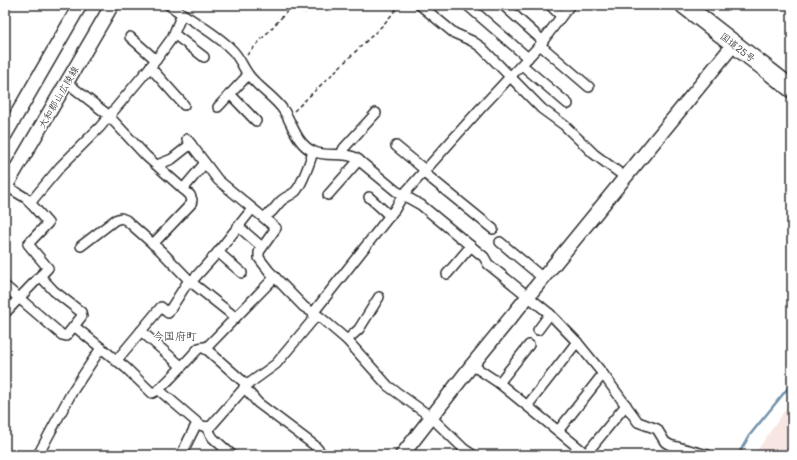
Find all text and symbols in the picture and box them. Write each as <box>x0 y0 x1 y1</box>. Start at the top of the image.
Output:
street label: 国道25号 <box>717 29 759 65</box>
street label: 大和郡山広陵線 <box>34 63 82 131</box>
district label: 今国府町 <box>153 328 197 343</box>

